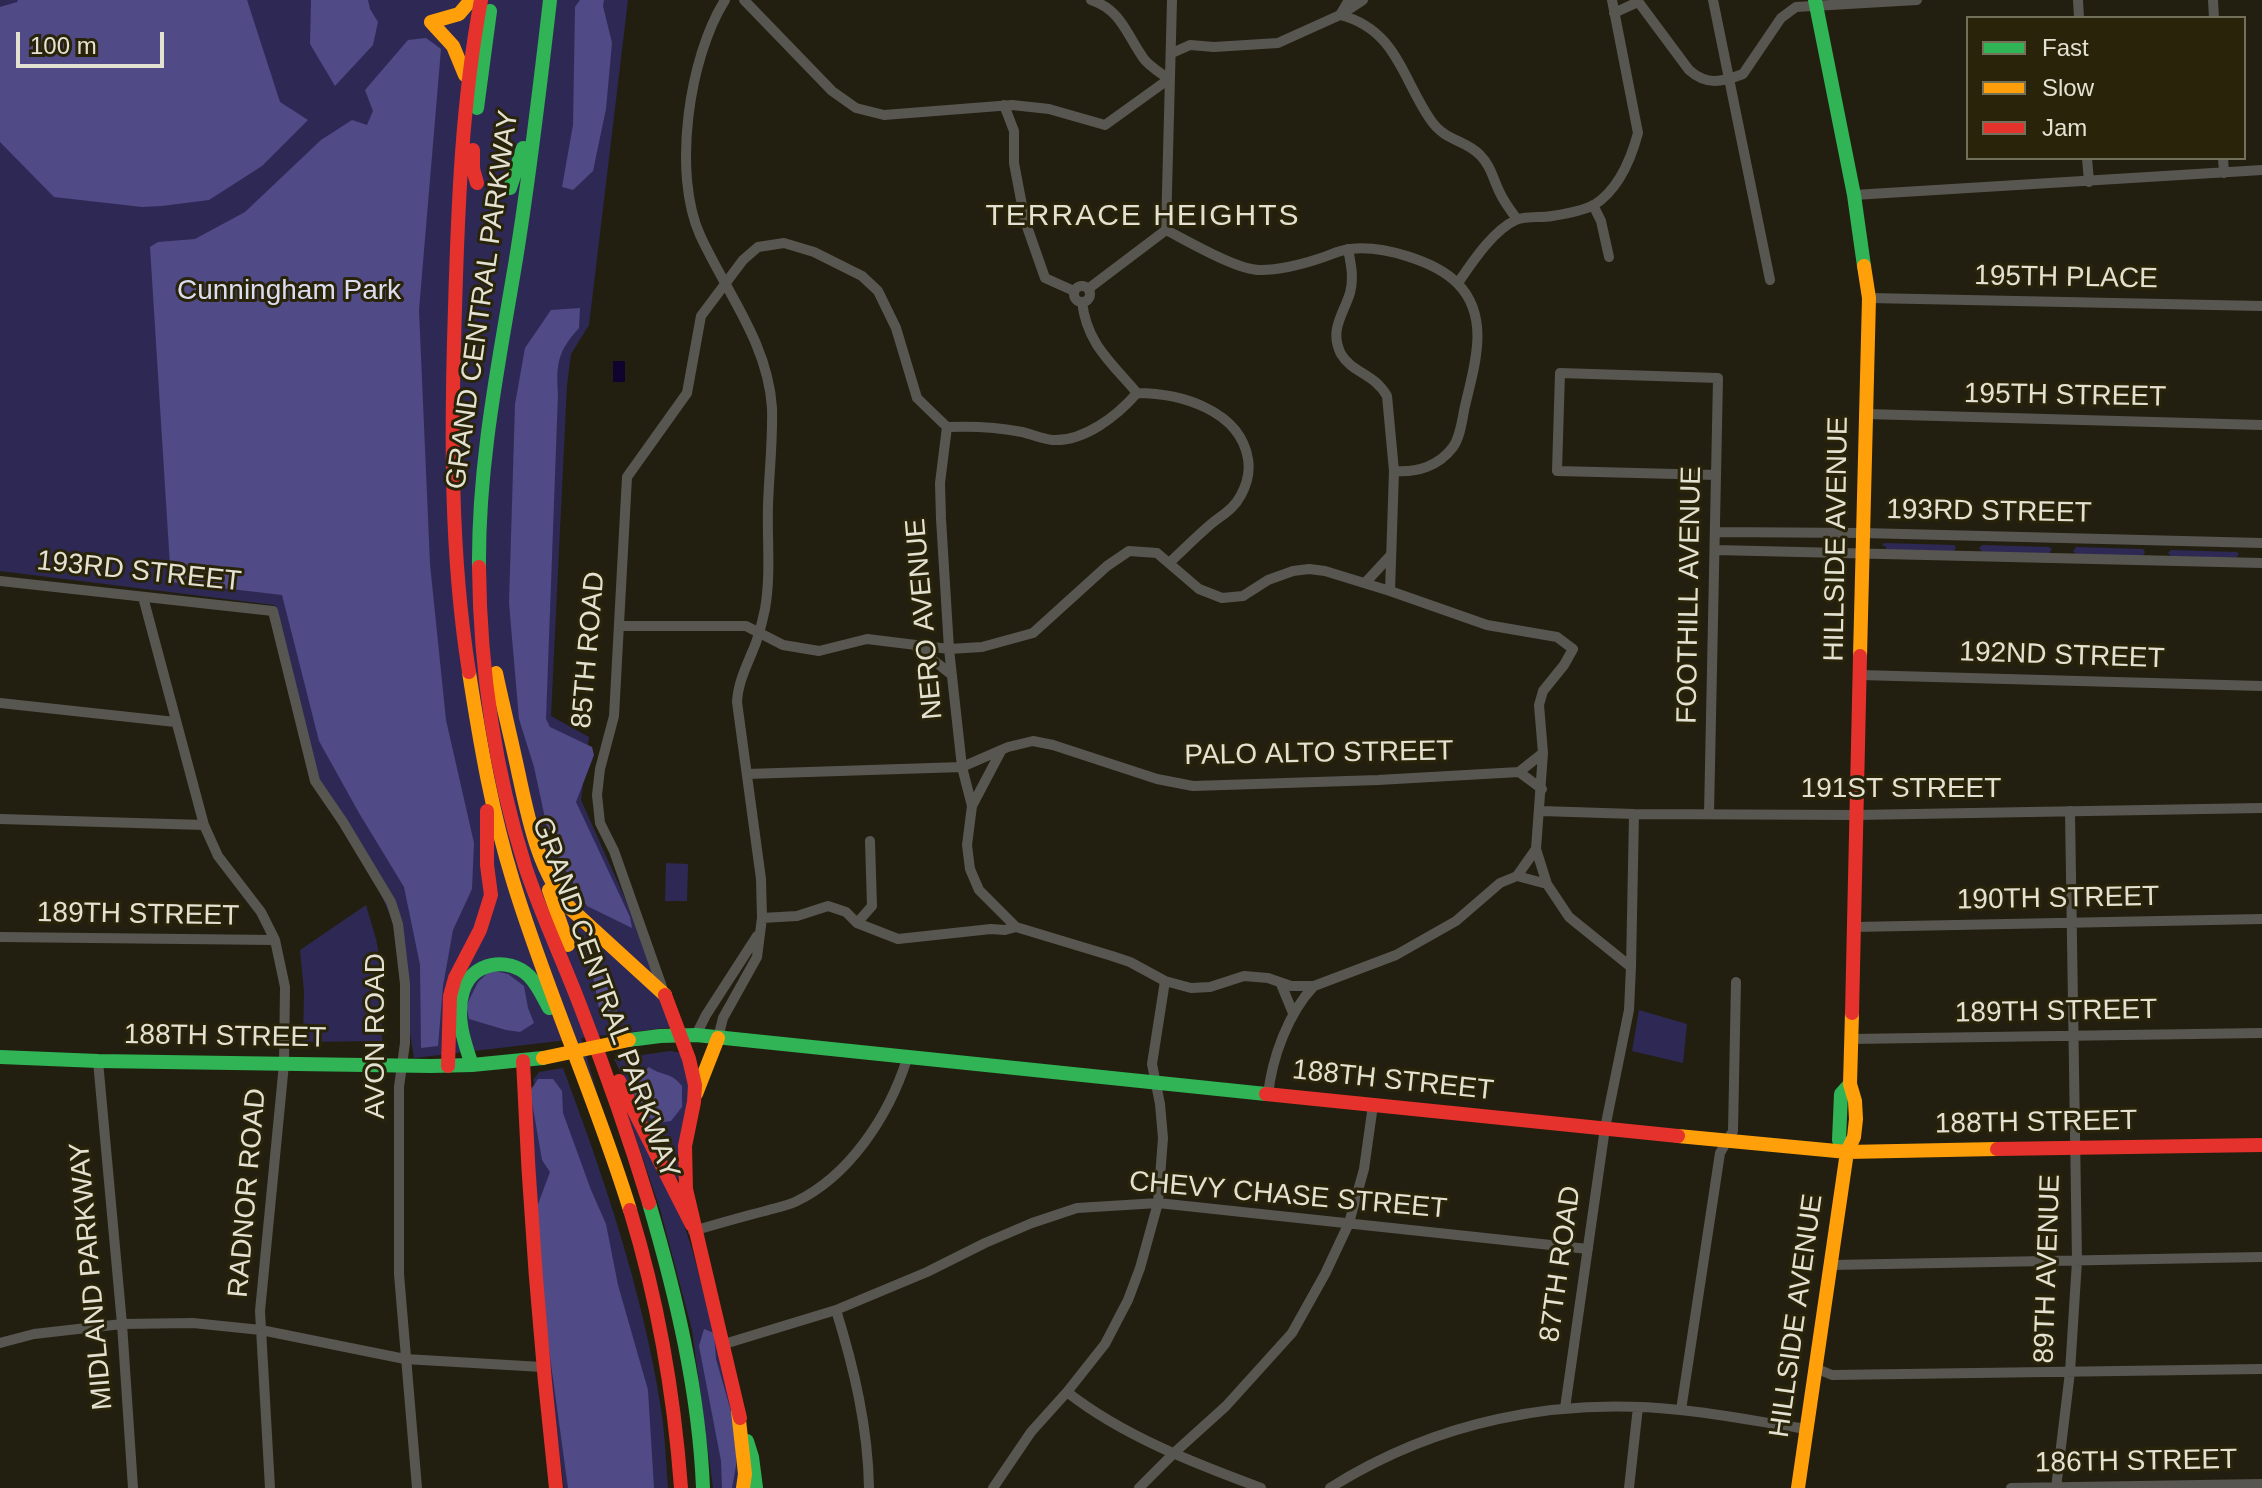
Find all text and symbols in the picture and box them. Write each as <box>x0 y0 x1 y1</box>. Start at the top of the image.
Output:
scale bar <box>20 16 168 66</box>
legend <box>1966 16 2246 160</box>
text: 100 m <box>30 32 97 59</box>
text: Fast <box>2042 34 2089 61</box>
text: Slow <box>2042 74 2094 101</box>
street label: GRAND CENTRAL PARKWAY <box>440 108 526 492</box>
text: Jam <box>2042 114 2087 141</box>
district label: TERRACE HEIGHTS <box>985 199 1301 235</box>
street label: 195TH PLACE <box>1974 260 2158 296</box>
park label: Cunningham Park <box>177 274 401 308</box>
street label: 195TH STREET <box>1964 377 2166 415</box>
street label: HILLSIDE AVENUE <box>1818 416 1856 662</box>
street label: FOOTHILL AVENUE <box>1671 466 1709 724</box>
street label: 193RD STREET <box>1886 493 2092 531</box>
street label: NERO AVENUE <box>899 517 951 721</box>
street label: 193RD STREET <box>35 545 243 599</box>
street label: 85TH ROAD <box>565 570 613 730</box>
street label: 192ND STREET <box>1959 636 2165 676</box>
street label: PALO ALTO STREET <box>1184 735 1454 773</box>
street label: 191ST STREET <box>1801 772 2001 806</box>
street label: GRAND CENTRAL PARKWAY <box>524 813 686 1183</box>
street label: 190TH STREET <box>1957 880 2159 918</box>
street label: 189TH STREET <box>37 896 239 934</box>
street label: AVON ROAD <box>359 953 393 1119</box>
street label: 189TH STREET <box>1955 993 2157 1031</box>
street label: 188TH STREET <box>124 1018 326 1056</box>
street label: 188TH STREET <box>1291 1054 1495 1108</box>
street label: RADNOR ROAD <box>222 1087 274 1299</box>
street label: 188TH STREET <box>1935 1104 2137 1142</box>
street label: MIDLAND PARKWAY <box>64 1141 120 1411</box>
street label: CHEVY CHASE STREET <box>1128 1165 1448 1227</box>
street label: 89TH AVENUE <box>2028 1174 2068 1364</box>
street label: 87TH ROAD <box>1533 1184 1589 1344</box>
street label: HILLSIDE AVENUE <box>1763 1192 1831 1440</box>
street label: 186TH STREET <box>2035 1443 2237 1481</box>

